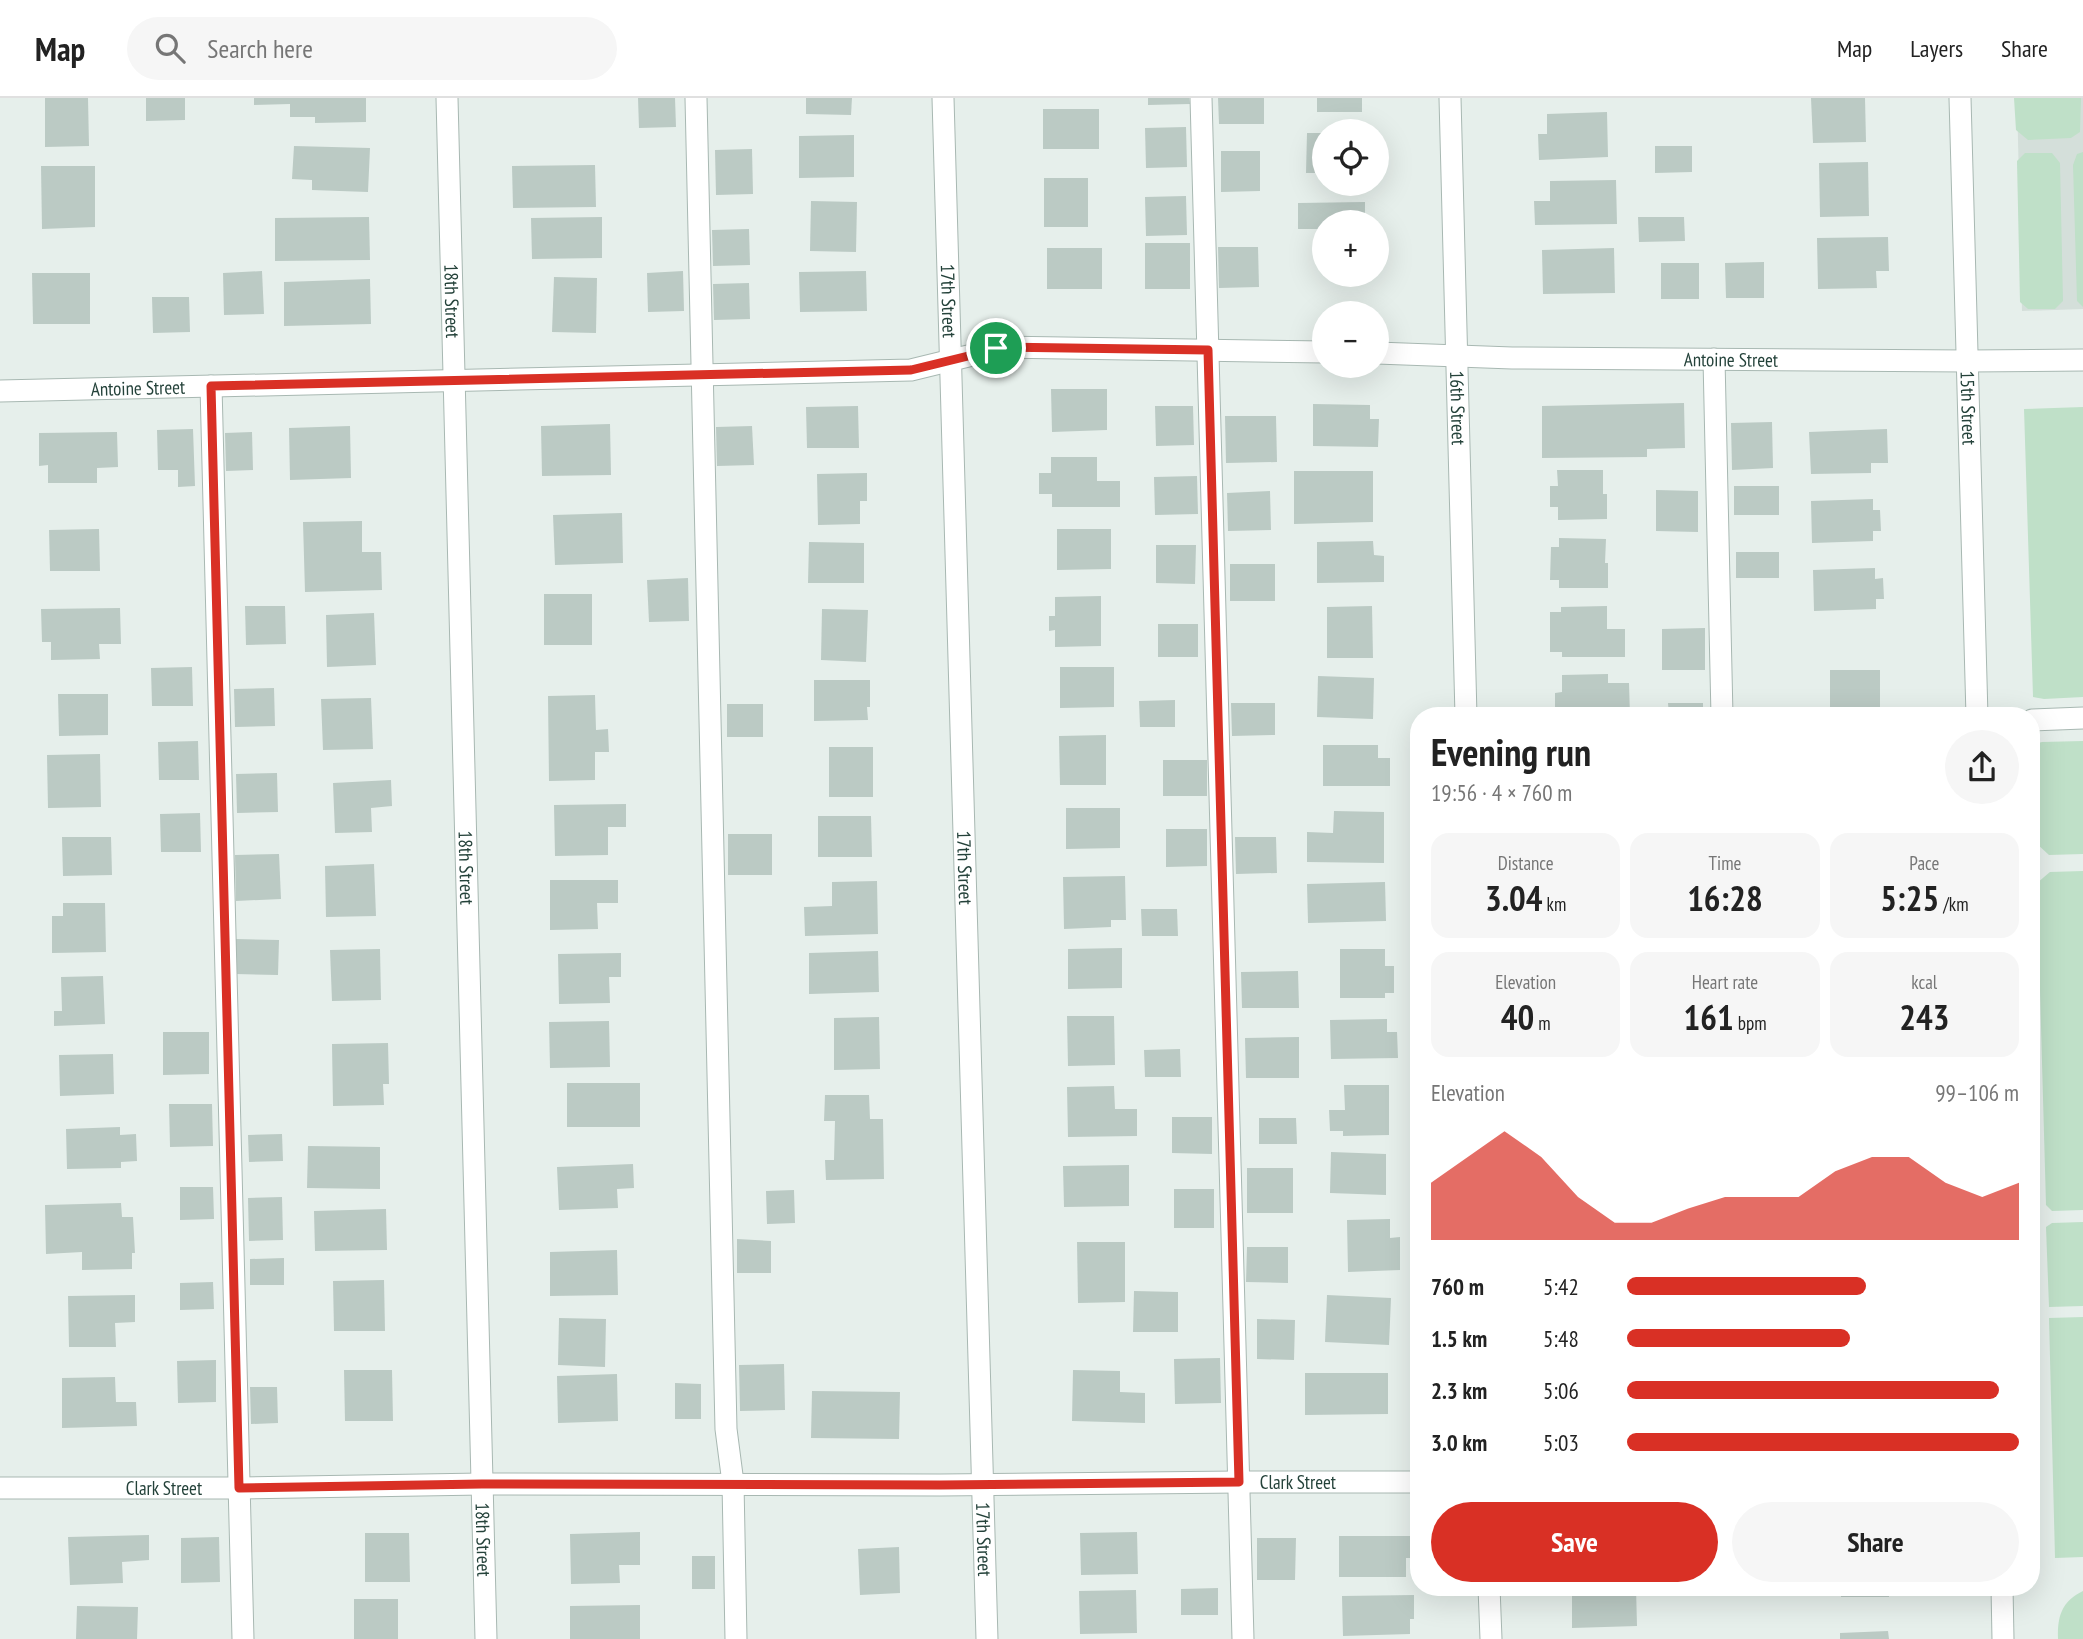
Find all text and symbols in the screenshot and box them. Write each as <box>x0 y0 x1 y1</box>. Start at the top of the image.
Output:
search box <box>127 17 617 80</box>
text: Map <box>35 27 85 70</box>
icon: search <box>151 29 189 67</box>
text: Search here <box>207 32 313 65</box>
text: Map <box>1837 33 1872 64</box>
text: Layers <box>1910 33 1963 64</box>
text: Share <box>2001 33 2048 64</box>
map controls <box>1312 119 1389 378</box>
button: locate <box>1312 119 1389 196</box>
button: + <box>1312 210 1389 287</box>
street label: 18th Street <box>439 264 465 339</box>
street label: 17th Street <box>936 264 962 339</box>
button: − <box>1312 301 1389 378</box>
pin <box>966 318 1026 378</box>
icon: arrive <box>977 329 1015 367</box>
street label: Antoine Street <box>1684 347 1779 372</box>
street label: 15th Street <box>1956 370 1982 446</box>
street label: 16th Street <box>1445 371 1471 446</box>
street label: Antoine Street <box>91 375 186 401</box>
text: Evening run <box>1431 727 1591 776</box>
button: share <box>1945 730 2019 804</box>
text: 19:56 · 4 × 760 m <box>1431 778 1572 807</box>
street label: 18th Street <box>454 830 479 906</box>
street label: 17th Street <box>952 830 978 906</box>
text: Distance <box>1498 851 1554 875</box>
text: Time <box>1709 851 1741 875</box>
text: Pace <box>1909 851 1939 875</box>
text: 3.04 <box>1485 875 1543 921</box>
text: 16:28 <box>1687 875 1763 921</box>
text: 5:25 <box>1880 875 1939 921</box>
text: km <box>1543 892 1566 916</box>
text: /km <box>1939 892 1969 916</box>
text: Elevation <box>1495 970 1556 994</box>
text: Heart rate <box>1692 970 1758 994</box>
text: kcal <box>1911 970 1937 994</box>
text: 40 <box>1501 994 1534 1040</box>
text: 161 <box>1683 994 1734 1040</box>
text: 243 <box>1899 994 1949 1040</box>
text: m <box>1534 1011 1551 1035</box>
text: bpm <box>1734 1011 1767 1035</box>
text: Elevation <box>1431 1078 1505 1107</box>
text: 99–106 m <box>1935 1078 2019 1107</box>
text: 760 m <box>1431 1272 1484 1301</box>
text: 5:42 <box>1543 1272 1579 1301</box>
text: 1.5 km <box>1431 1324 1487 1353</box>
text: 5:48 <box>1543 1324 1579 1353</box>
text: 2.3 km <box>1431 1376 1487 1405</box>
text: 5:06 <box>1543 1376 1579 1405</box>
text: 3.0 km <box>1431 1428 1487 1457</box>
text: 5:03 <box>1543 1428 1579 1457</box>
street label: Clark Street <box>1260 1470 1337 1494</box>
street label: Clark Street <box>126 1476 203 1500</box>
street label: 18th Street <box>471 1502 496 1578</box>
street label: 17th Street <box>971 1502 997 1578</box>
button: Save <box>1431 1502 1718 1582</box>
button: Share <box>1732 1502 2019 1582</box>

